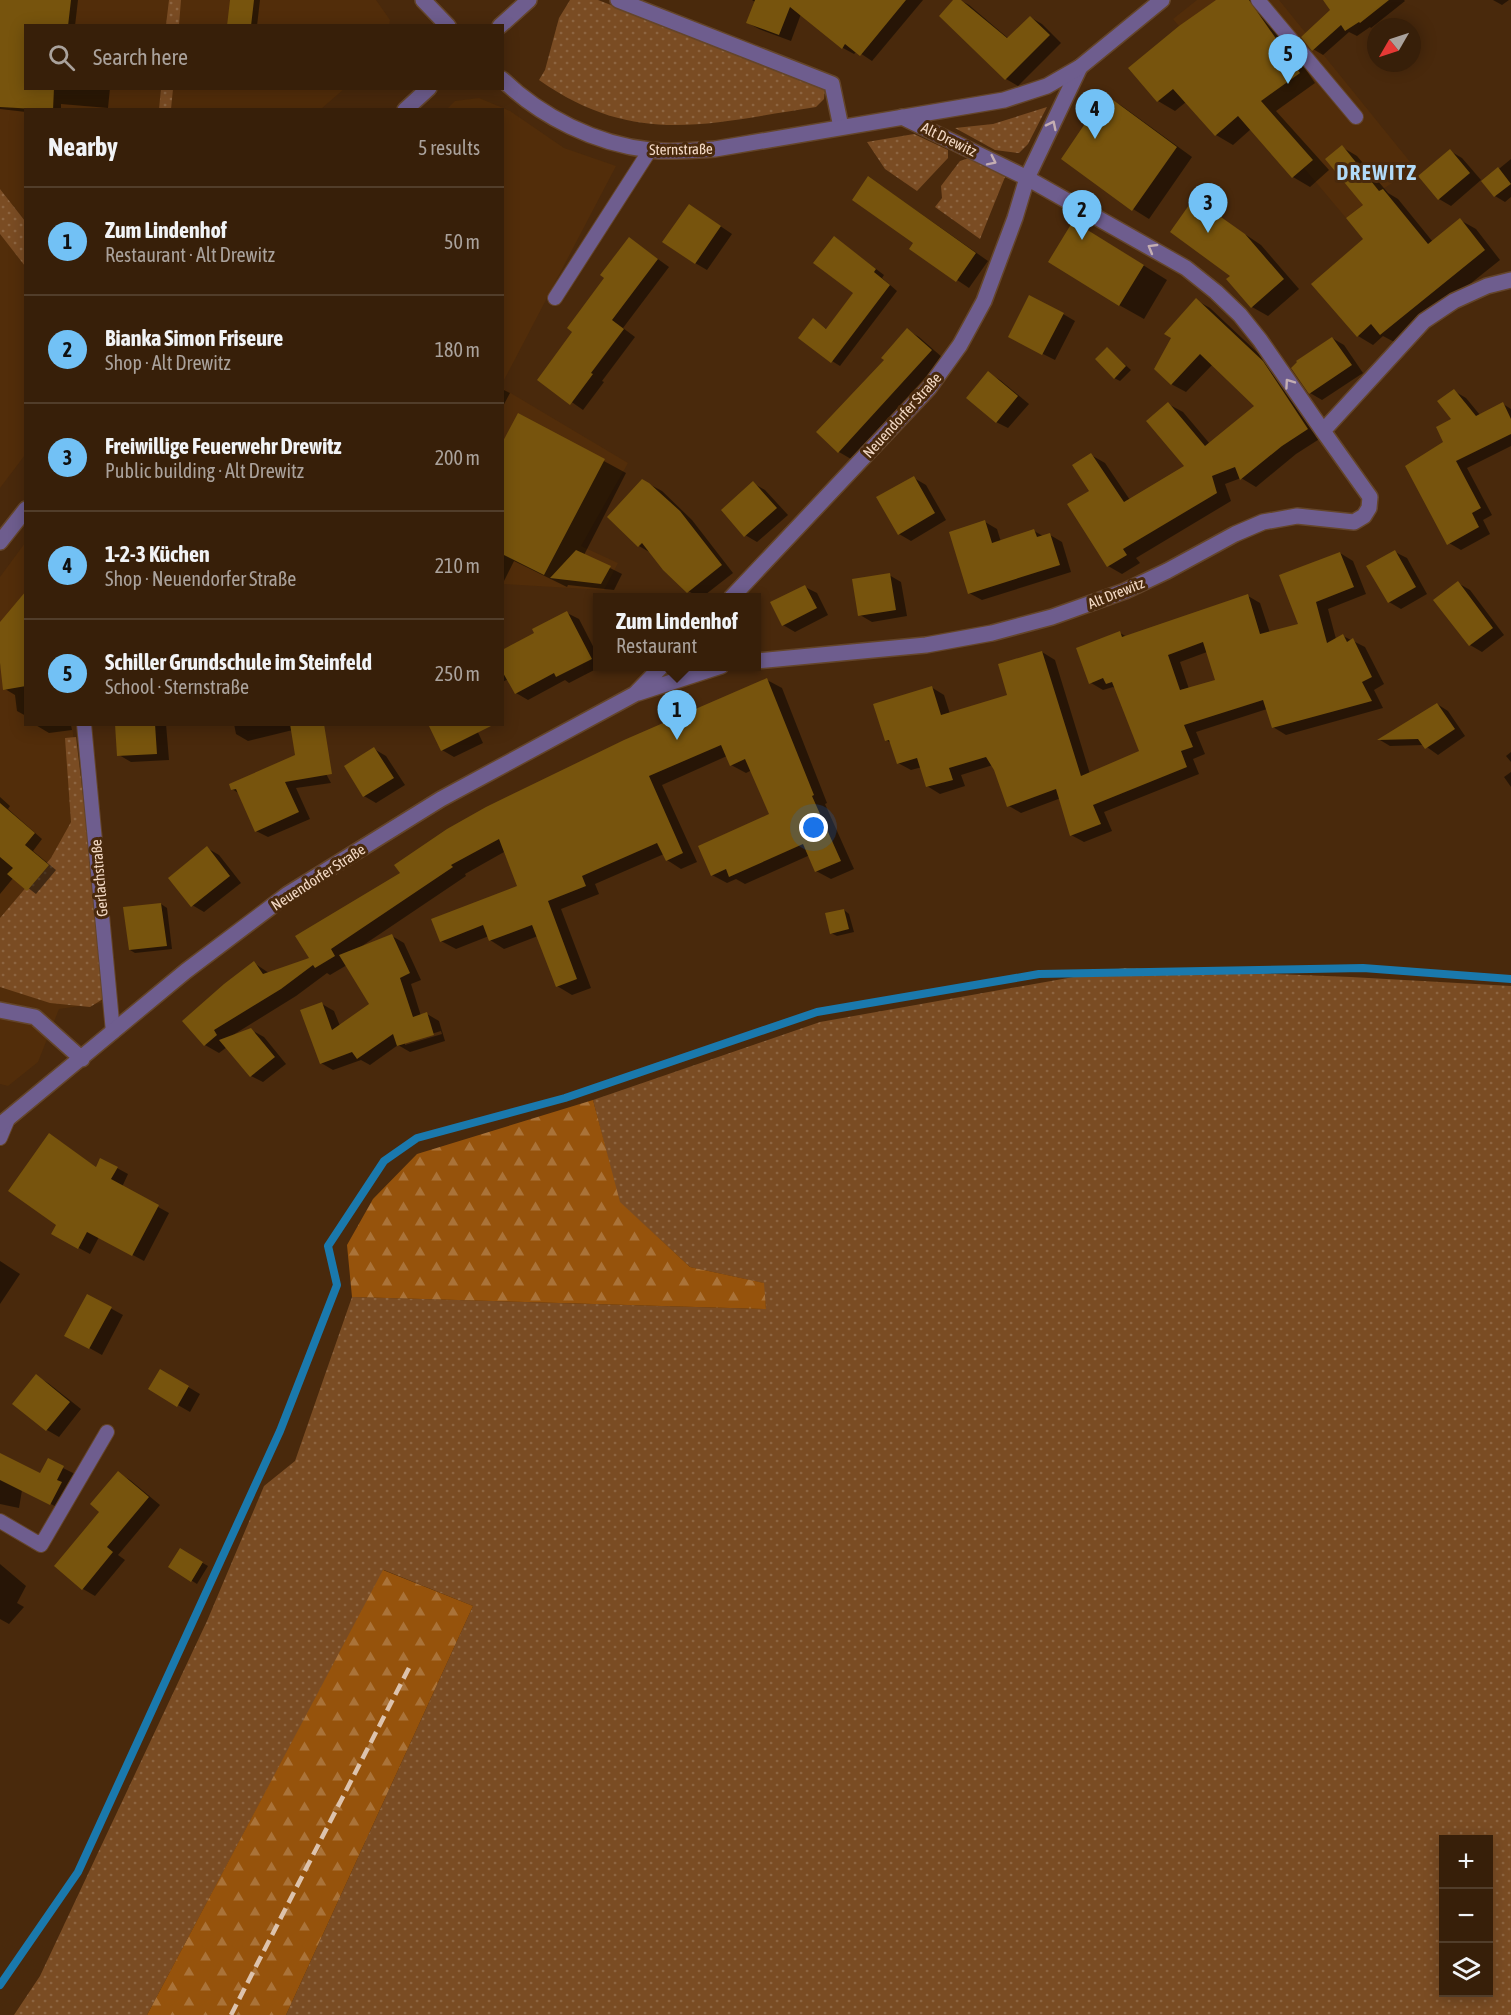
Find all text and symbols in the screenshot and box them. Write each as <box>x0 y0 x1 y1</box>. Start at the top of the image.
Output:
north arrow <box>1367 18 1421 72</box>
search box <box>24 24 504 90</box>
pin: 5 <box>1268 34 1308 84</box>
icon: search <box>45 41 78 74</box>
text: Search here <box>93 44 188 70</box>
pin: 4 <box>1076 90 1114 139</box>
street label: Alt Drewitz <box>919 118 980 160</box>
one-way arrow <box>1045 120 1057 131</box>
text: Nearby <box>48 132 118 162</box>
text: 5 results <box>418 136 480 159</box>
street label: Sternstraße <box>649 140 713 158</box>
one-way arrow <box>986 153 997 165</box>
district label: DREWITZ <box>1337 160 1417 184</box>
pin: 3 <box>1188 184 1228 233</box>
pin: 2 <box>1062 190 1102 240</box>
text: Zum Lindenhof <box>105 217 227 243</box>
text: 1 <box>63 230 72 253</box>
text: 50 m <box>444 230 480 253</box>
text: Restaurant · Alt Drewitz <box>105 243 275 266</box>
one-way arrow <box>1148 243 1158 255</box>
text: Bianka Simon Friseure <box>105 325 283 351</box>
text: 2 <box>63 338 72 361</box>
text: 180 m <box>435 338 480 361</box>
text: Shop · Alt Drewitz <box>105 351 231 374</box>
street label: Neuendorfer Straße <box>859 369 945 461</box>
one-way arrow <box>1285 378 1296 389</box>
text: Freiwillige Feuerwehr Drewitz <box>105 433 342 459</box>
text: 3 <box>63 446 72 469</box>
text: 200 m <box>435 446 480 469</box>
text: Public building · Alt Drewitz <box>105 459 304 482</box>
text: 1-2-3 Küchen <box>105 541 210 567</box>
text: 4 <box>63 554 72 577</box>
text: 210 m <box>435 554 480 577</box>
text: Shop · Neuendorfer Straße <box>105 567 296 590</box>
street label: Alt Drewitz <box>1085 574 1147 612</box>
popup <box>593 593 761 671</box>
text: Zum Lindenhof <box>616 608 738 634</box>
text: Restaurant <box>616 634 697 657</box>
text: Schiller Grundschule im Steinfeld <box>105 649 372 675</box>
text: 5 <box>63 662 72 685</box>
text: 250 m <box>435 662 480 685</box>
text: School · Sternstraße <box>105 675 249 698</box>
pin: 1 <box>658 690 696 740</box>
your location <box>799 813 828 842</box>
street label: Gerlachstraße <box>87 838 111 917</box>
street label: Neuendorfer Straße <box>268 840 368 914</box>
map controls <box>1439 1835 1493 1997</box>
button: + <box>1439 1835 1493 1889</box>
button: − <box>1439 1889 1493 1943</box>
button: layers <box>1439 1943 1493 1997</box>

